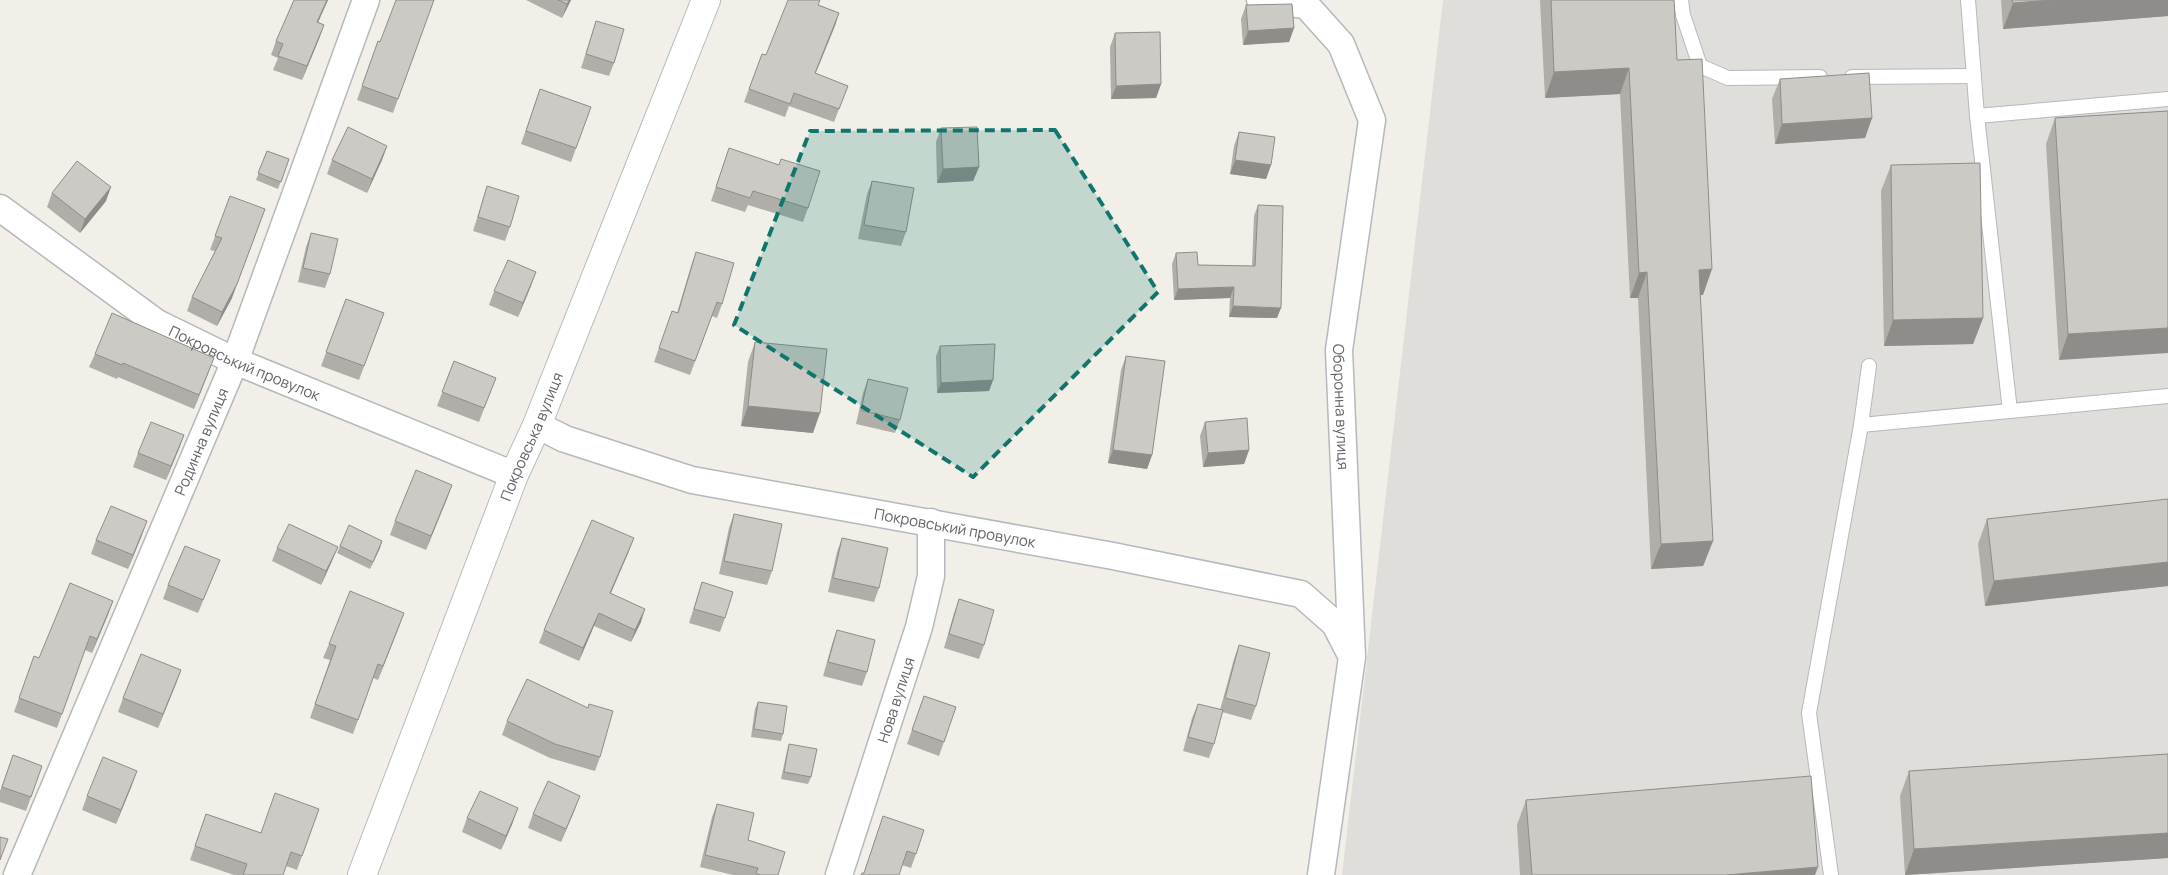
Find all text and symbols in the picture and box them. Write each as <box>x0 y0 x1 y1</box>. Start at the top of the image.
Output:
street label: Покровський провулок <box>166 320 324 405</box>
street label: Оборонна вулиця <box>1328 343 1355 470</box>
street label: Покровська вулиця <box>495 369 567 504</box>
street label: Родинна вулиця <box>169 384 233 498</box>
street label: Покровський провулок <box>873 503 1038 552</box>
street label: Нова вулиця <box>872 654 919 745</box>

